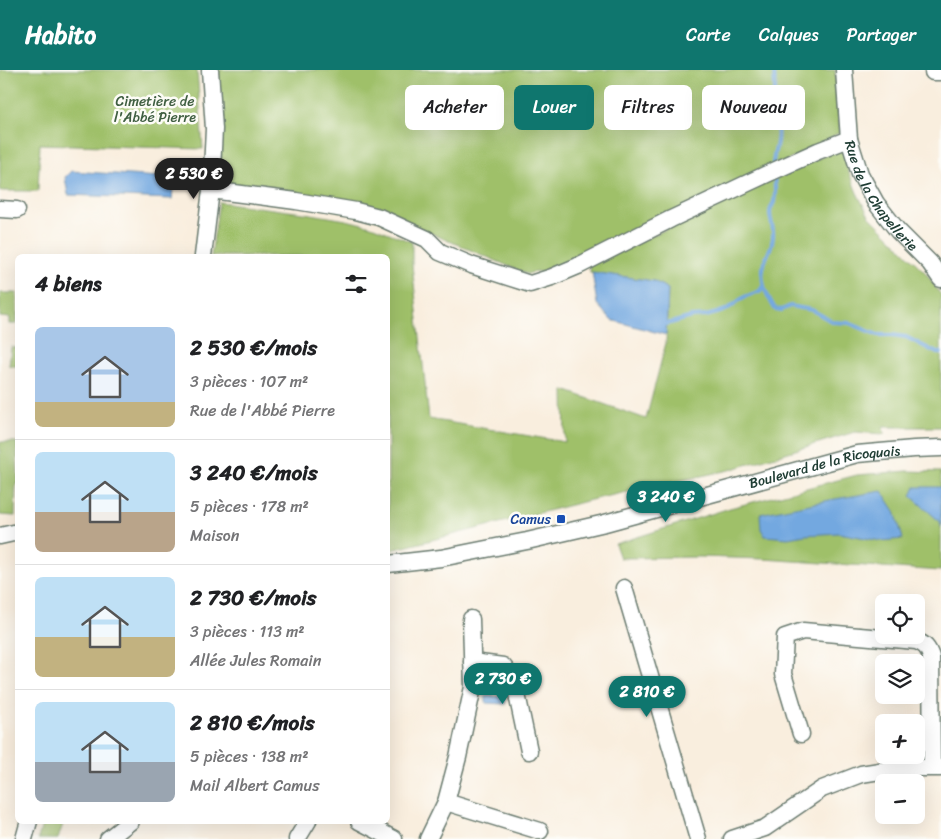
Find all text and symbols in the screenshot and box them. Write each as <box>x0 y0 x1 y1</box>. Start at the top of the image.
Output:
text: Habito <box>25 14 96 56</box>
text: Carte <box>686 19 731 51</box>
text: Calques <box>759 19 819 51</box>
text: Partager <box>847 19 916 51</box>
chip: Acheter <box>405 85 504 130</box>
chip: Louer <box>514 85 594 130</box>
chip: Filtres <box>604 85 692 130</box>
chip: Nouveau <box>702 85 805 130</box>
park label: Cimetière de l'Abbé Pierre <box>114 89 196 130</box>
street label: Rue de la Chapellerie <box>838 137 924 257</box>
pin: 2 530 € <box>148 158 240 200</box>
text: 2 530 € <box>166 159 222 188</box>
text: 4 biens <box>35 265 102 303</box>
icon: filters <box>342 270 370 298</box>
text: 2 530 €/mois <box>190 329 317 367</box>
icon: home <box>75 347 135 407</box>
text: 3 pièces · 107 m² <box>190 367 308 396</box>
text: Rue de l'Abbé Pierre <box>190 396 335 425</box>
street label: Boulevard de la Ricoquais <box>746 438 901 496</box>
text: 3 240 €/mois <box>190 454 318 492</box>
icon: home <box>75 472 135 532</box>
pin: 3 240 € <box>620 480 712 523</box>
text: 3 240 € <box>637 482 695 511</box>
text: 5 pièces · 178 m² <box>190 492 309 521</box>
place label: Camus <box>511 507 552 532</box>
marker: Camus <box>555 513 567 525</box>
text: Maison <box>190 521 239 550</box>
text: 2 730 €/mois <box>190 579 316 617</box>
map controls <box>875 594 925 824</box>
button: locate <box>875 594 925 644</box>
icon: home <box>75 597 135 657</box>
text: 3 pièces · 113 m² <box>190 617 305 646</box>
text: Allée Jules Romain <box>190 646 321 675</box>
button: layers <box>875 654 925 704</box>
pin: 2 730 € <box>457 662 549 705</box>
text: 2 730 € <box>475 664 531 693</box>
pin: 2 810 € <box>601 676 693 718</box>
text: 2 810 € <box>620 677 674 706</box>
text: 2 810 €/mois <box>190 704 315 742</box>
button: + <box>875 714 925 764</box>
icon: home <box>75 722 135 782</box>
text: 5 pièces · 138 m² <box>190 742 308 771</box>
text: Mail Albert Camus <box>190 771 320 800</box>
button: − <box>875 774 925 824</box>

